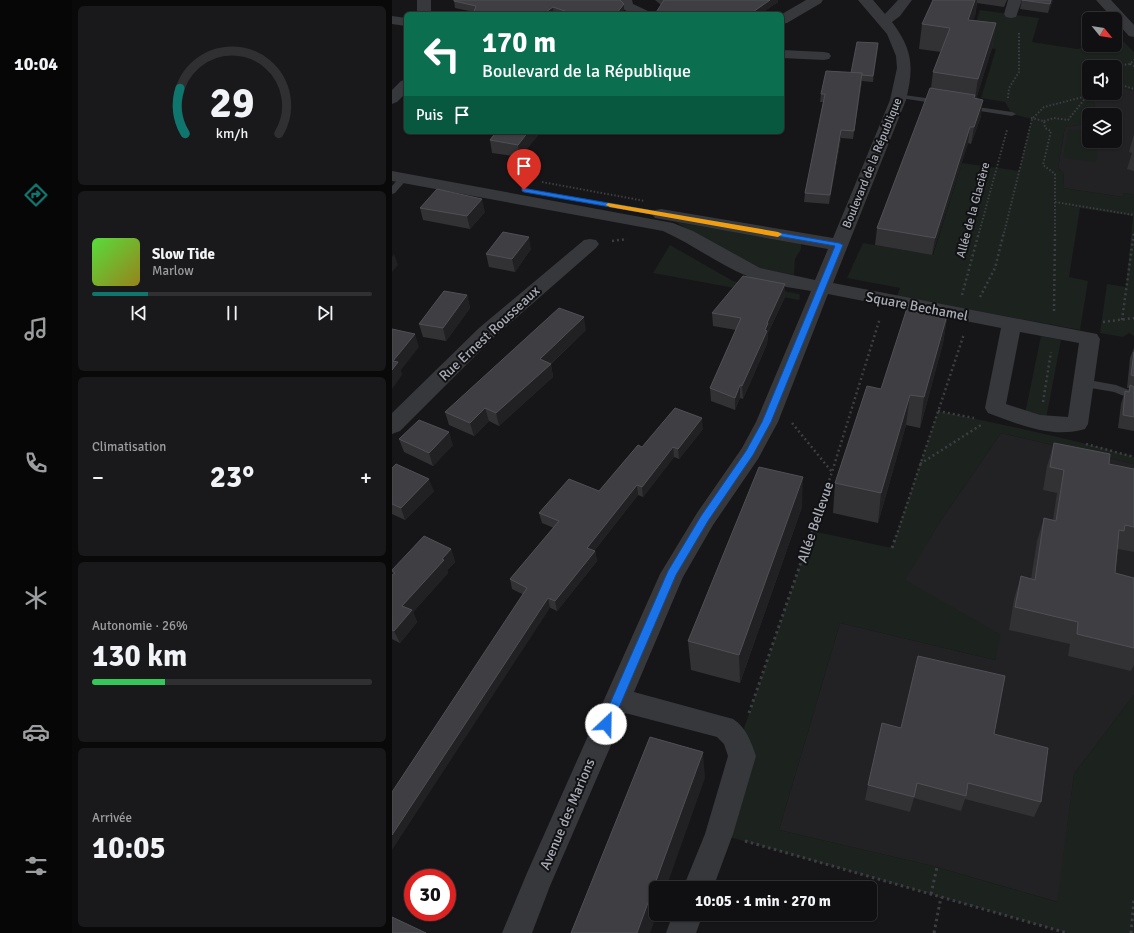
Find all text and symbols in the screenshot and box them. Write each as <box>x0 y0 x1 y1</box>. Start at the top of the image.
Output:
north arrow <box>1082 12 1122 52</box>
map controls <box>1082 12 1122 148</box>
text: 170 m <box>482 26 556 60</box>
icon: left <box>416 28 468 80</box>
text: 10:04 <box>14 53 58 75</box>
text: Boulevard de la République <box>482 60 691 82</box>
button: sound <box>1082 60 1122 100</box>
text: 29 <box>210 78 254 129</box>
street label: Boulevard de la République <box>839 96 906 231</box>
icon: arrive <box>451 104 473 126</box>
text: Puis <box>416 106 443 124</box>
button: layers <box>1082 108 1122 148</box>
text: km/h <box>216 124 248 141</box>
pin <box>507 149 541 190</box>
icon: arrive <box>513 155 535 177</box>
street label: Allée de la Glacière <box>953 161 993 260</box>
icon: directions <box>22 181 50 209</box>
text: Slow Tide <box>152 245 215 263</box>
text: Marlow <box>152 263 194 279</box>
street label: Rue Ernest Rousseaux <box>436 282 544 384</box>
street label: Square Bechamel <box>864 288 970 325</box>
icon: previous <box>128 302 150 324</box>
icon: pause <box>221 302 243 324</box>
icon: next <box>314 302 336 324</box>
icon: music <box>22 315 50 343</box>
text: Climatisation <box>92 439 166 455</box>
icon: phone <box>22 449 50 477</box>
text: 23° <box>210 459 254 496</box>
text: − <box>92 464 104 491</box>
text: + <box>360 464 372 491</box>
street label: Allée Bellevue <box>794 479 837 565</box>
icon: climate <box>22 584 50 612</box>
text: Autonomie · 26% <box>92 618 188 634</box>
text: 130 km <box>92 638 187 675</box>
position arrow <box>585 703 627 745</box>
icon: car <box>22 718 50 746</box>
street label: Avenue des Marions <box>536 756 599 872</box>
text: Arrivée <box>92 810 132 826</box>
text: 10:05 <box>92 830 166 867</box>
icon: filters <box>22 852 50 880</box>
speed limit sign: 30 <box>404 869 456 921</box>
text: 10:05 · 1 min · 270 m <box>695 892 831 910</box>

